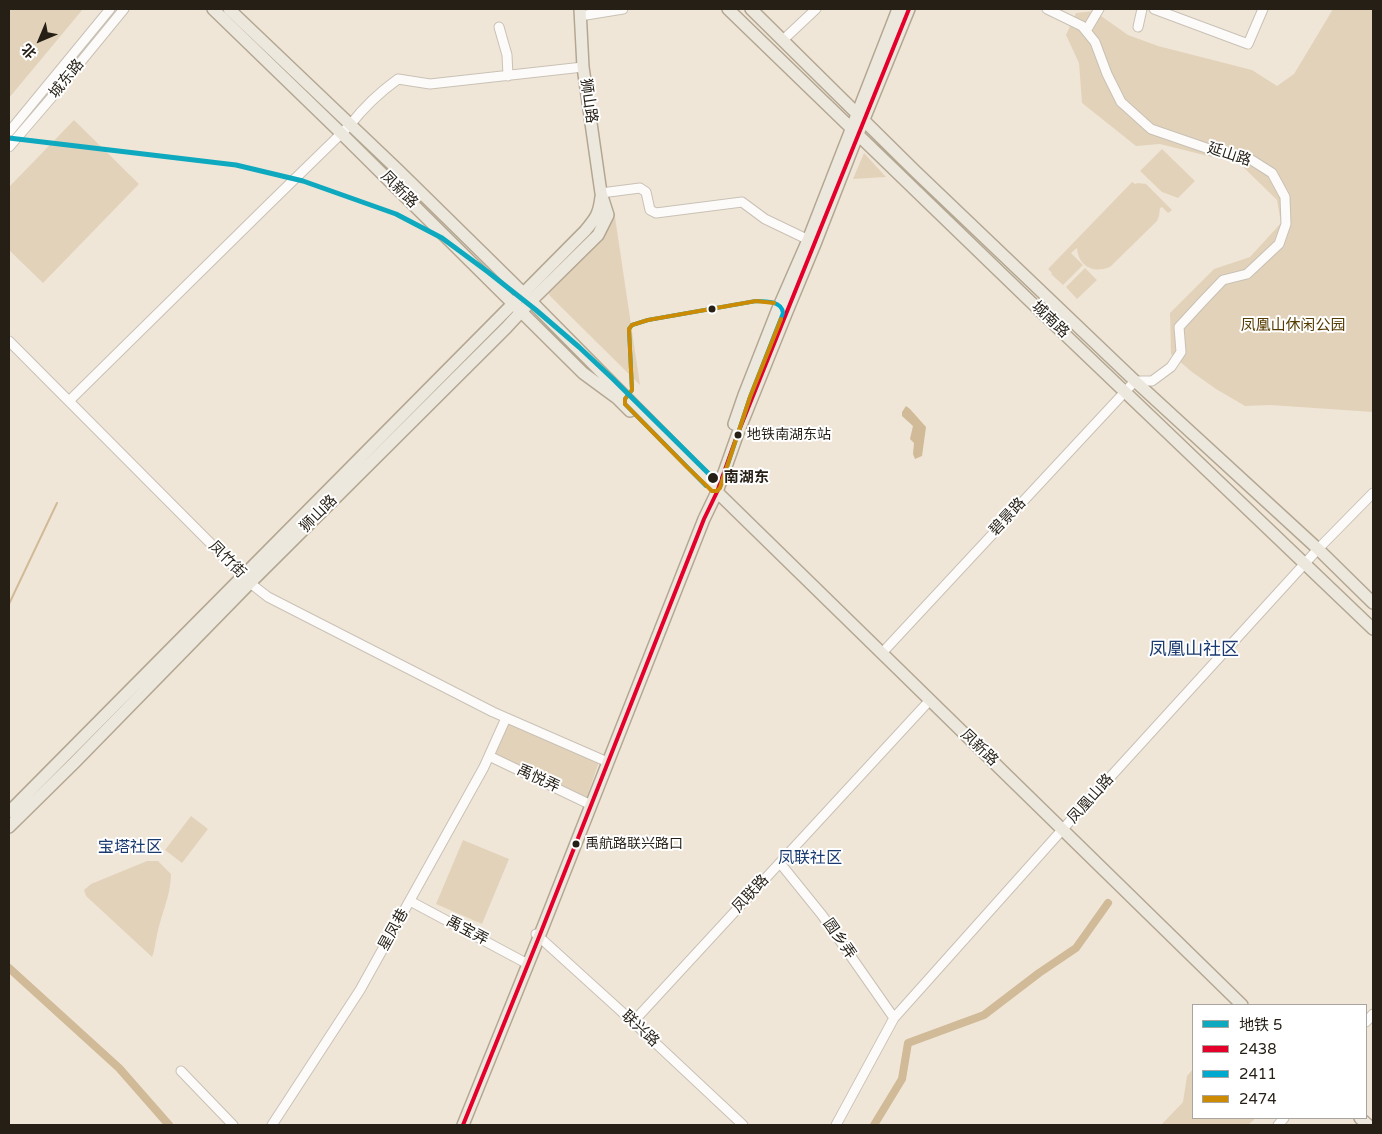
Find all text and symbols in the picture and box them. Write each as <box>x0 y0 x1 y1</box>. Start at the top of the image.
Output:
north arrow <box>15 15 65 65</box>
text: 北 <box>18 40 40 62</box>
street label: 城东路 <box>46 56 88 102</box>
street label: 狮山路 <box>576 77 600 125</box>
street label: 延山路 <box>1205 139 1253 171</box>
street label: 凤新路 <box>377 168 421 212</box>
street label: 城南路 <box>1028 298 1072 342</box>
unlabelled marker <box>707 304 717 314</box>
park label: 凤凰山休闲公园 <box>1241 317 1345 335</box>
place label: 地铁南湖东站 <box>747 427 831 443</box>
marker: 地铁南湖东站 <box>733 430 743 440</box>
place label: 南湖东 <box>724 469 769 487</box>
marker: 南湖东 <box>706 471 720 485</box>
street label: 狮山路 <box>297 492 341 536</box>
street label: 碧景路 <box>986 494 1030 540</box>
street label: 凤竹街 <box>205 538 249 582</box>
district label: 凤凰山社区 <box>1149 639 1239 661</box>
street label: 凤新路 <box>957 726 1001 770</box>
street label: 禹悦弄 <box>514 761 562 797</box>
street label: 凤凰山路 <box>1064 771 1118 827</box>
place label: 禹航路联兴路口 <box>585 836 683 852</box>
district label: 宝塔社区 <box>98 838 162 858</box>
marker: 禹航路联兴路口 <box>571 839 581 849</box>
district label: 凤联社区 <box>778 849 842 869</box>
street label: 凤联路 <box>729 871 773 917</box>
street label: 星凤巷 <box>375 906 413 954</box>
street label: 禹宝弄 <box>443 912 491 950</box>
street label: 圆乡弄 <box>819 915 859 963</box>
legend <box>1192 1004 1367 1119</box>
street label: 联兴路 <box>617 1007 663 1051</box>
text: 地铁 5 <box>1239 1016 1282 1034</box>
text: 2438 <box>1239 1040 1277 1058</box>
text: 2411 <box>1239 1065 1277 1083</box>
text: 2474 <box>1239 1090 1277 1108</box>

